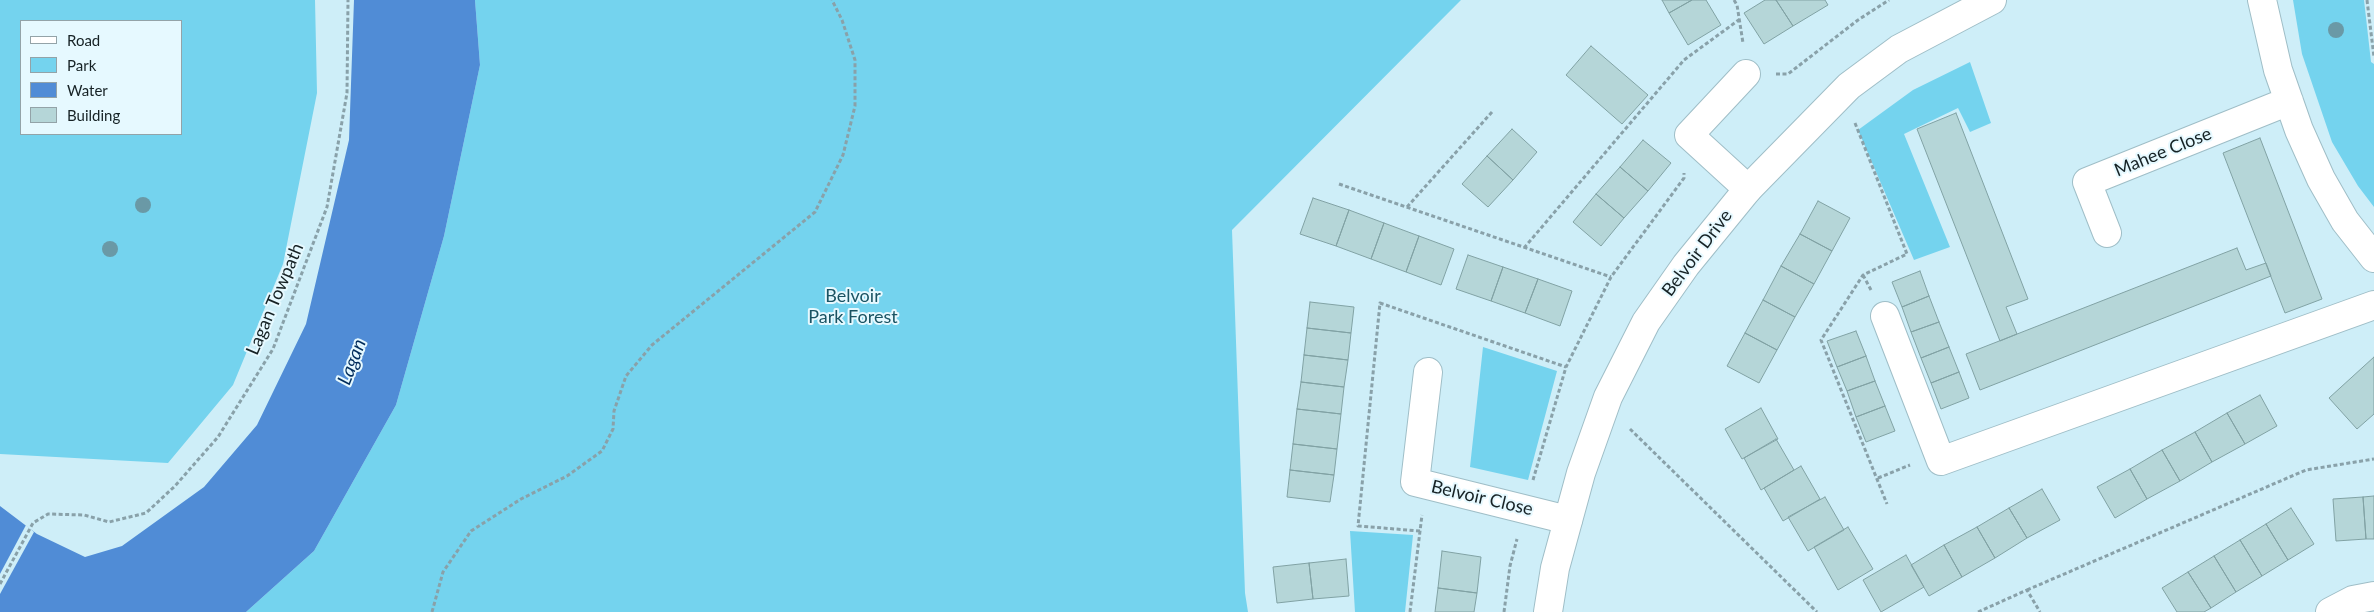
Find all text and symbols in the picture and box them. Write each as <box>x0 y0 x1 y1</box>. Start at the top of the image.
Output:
legend <box>20 20 182 135</box>
text: Road <box>67 31 100 49</box>
text: Park <box>67 56 96 74</box>
text: Water <box>67 81 108 99</box>
text: Building <box>67 106 120 124</box>
street label: Mahee Close <box>2111 123 2215 181</box>
street label: Belvoir Drive <box>1657 205 1737 301</box>
street label: Lagan Towpath <box>242 240 308 358</box>
park label: Belvoir Park Forest <box>808 285 898 328</box>
water label: Lagan <box>333 336 371 388</box>
street label: Belvoir Close <box>1429 476 1535 520</box>

